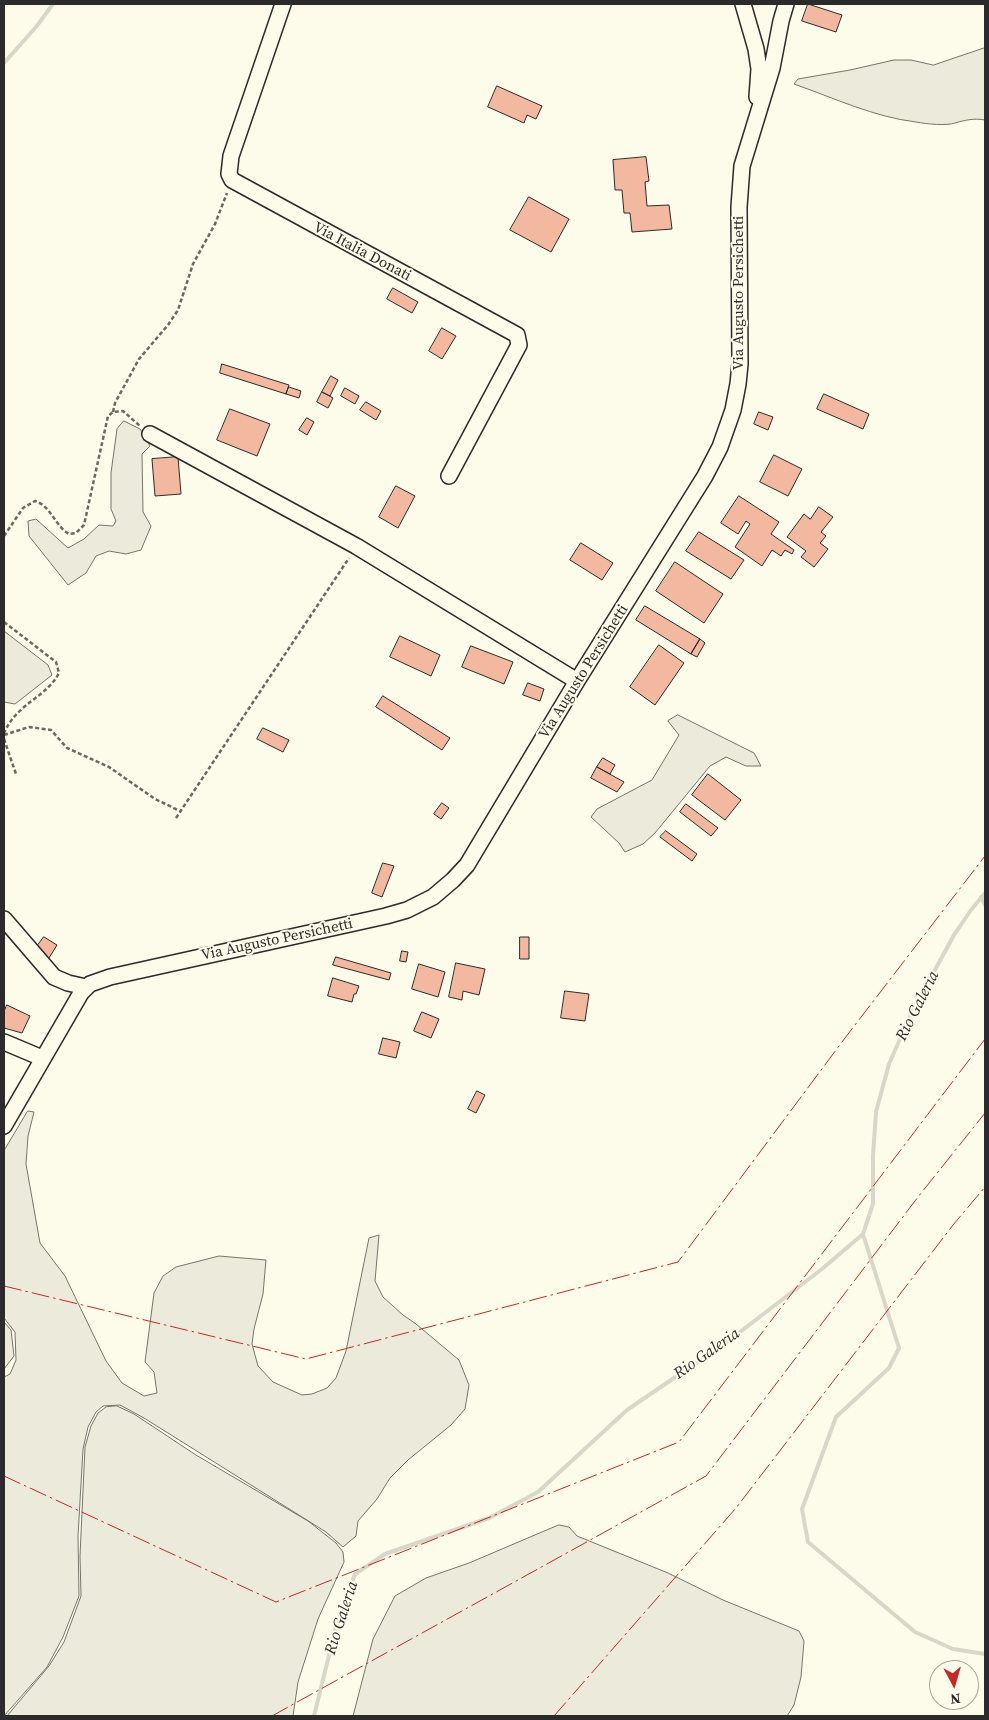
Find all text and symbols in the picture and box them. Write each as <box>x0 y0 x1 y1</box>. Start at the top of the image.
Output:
street label: Via Augusto Persichetti <box>730 216 748 370</box>
street label: Via Italia Donati <box>310 219 414 285</box>
street label: Via Augusto Persichetti <box>535 602 633 742</box>
street label: Via Augusto Persichetti <box>199 915 355 965</box>
water label: Rio Galeria <box>892 968 944 1044</box>
water label: Rio Galeria <box>670 1324 744 1384</box>
water label: Rio Galeria <box>321 1579 363 1657</box>
north arrow <box>929 1660 979 1710</box>
text: N <box>949 1688 962 1709</box>

